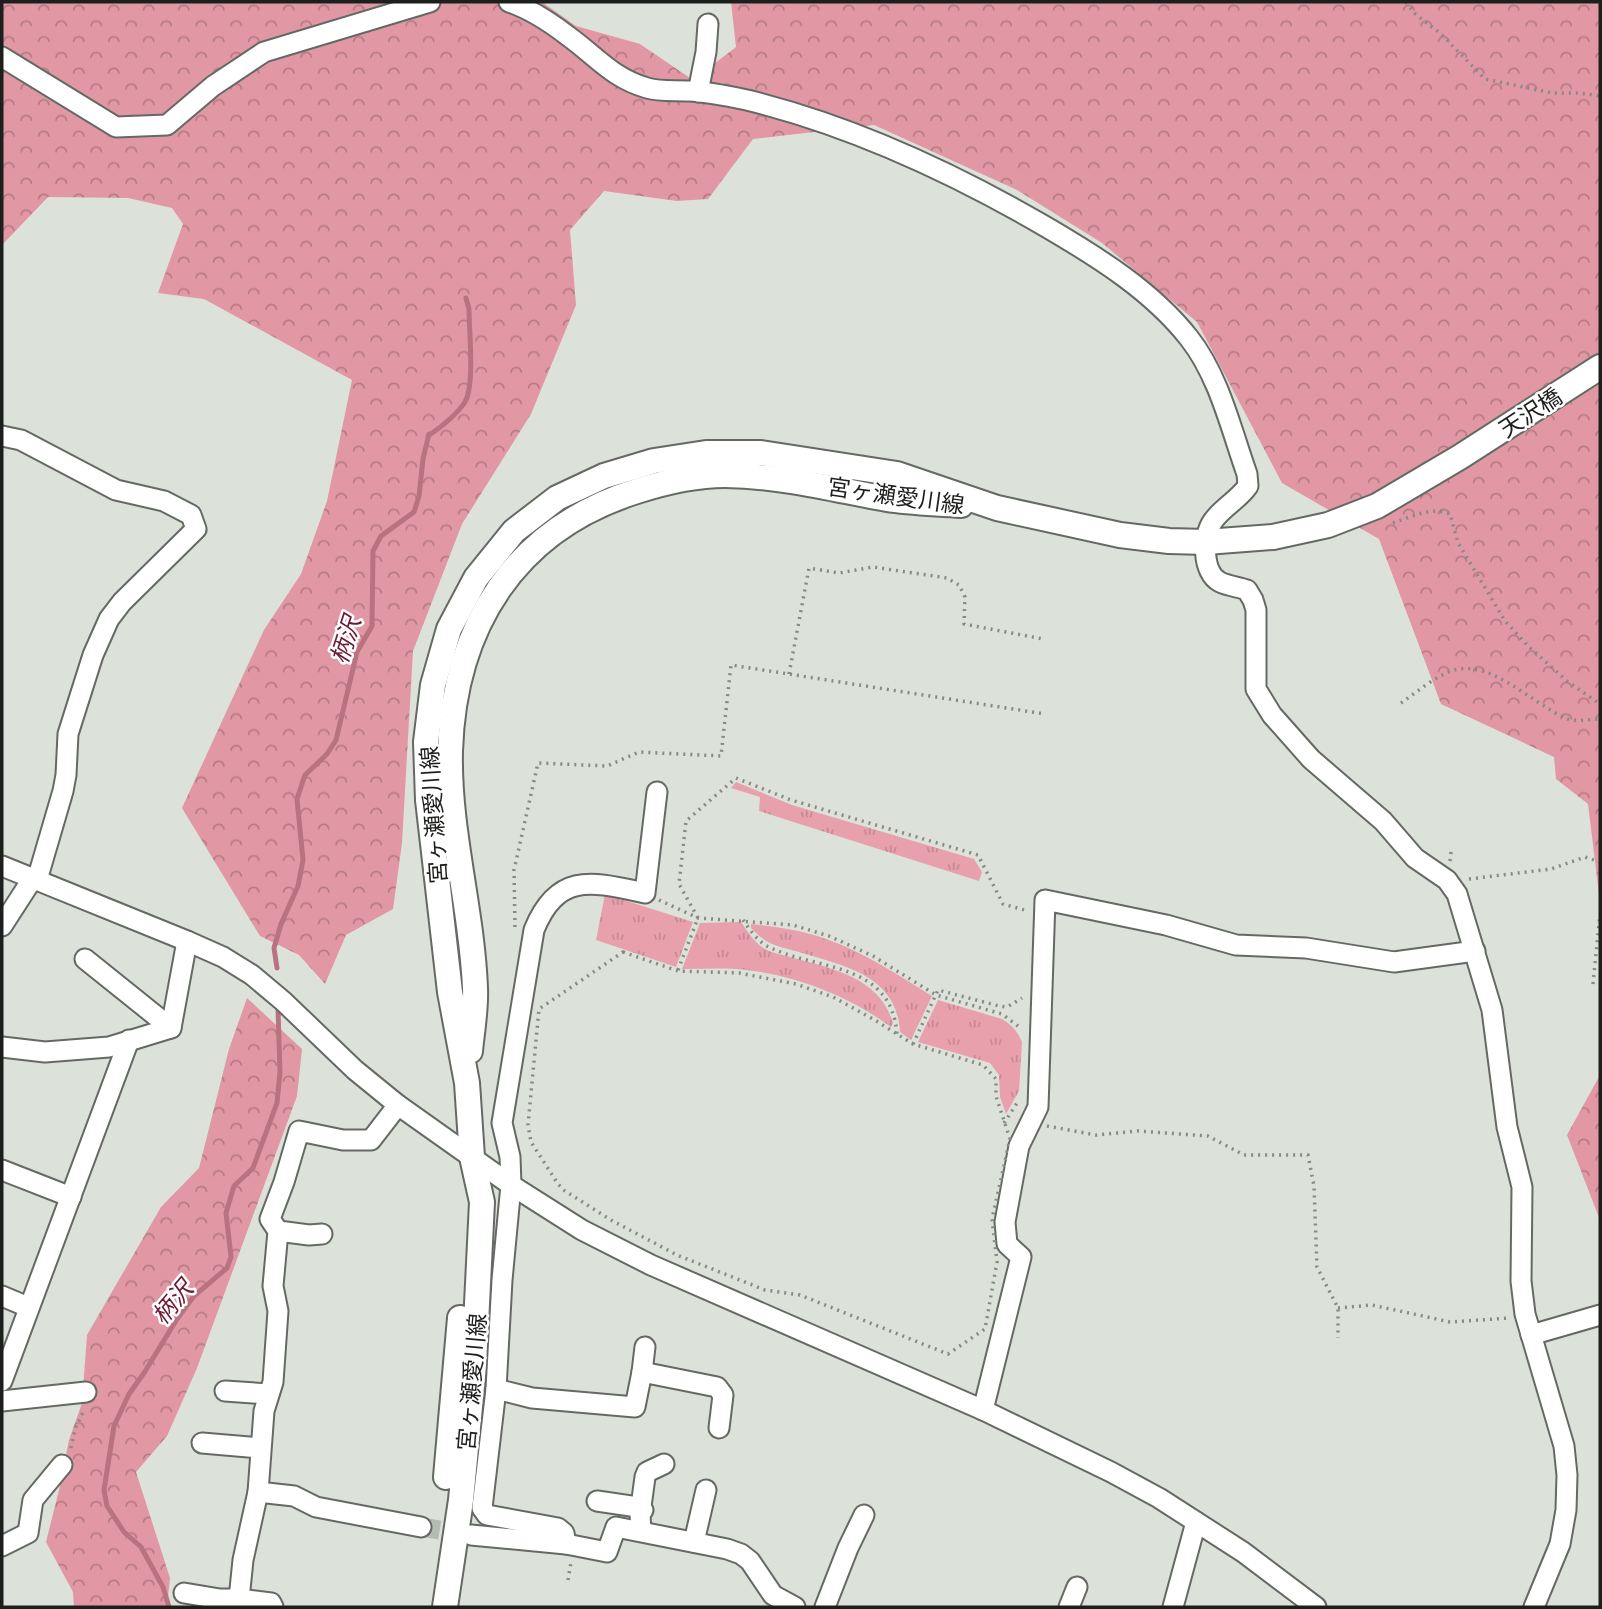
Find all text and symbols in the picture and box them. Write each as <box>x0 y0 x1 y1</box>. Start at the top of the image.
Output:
street label: 天沢橋 <box>1493 381 1567 443</box>
street label: 宮ヶ瀬愛川線 <box>826 471 966 519</box>
water label: 柄沢 <box>322 609 369 668</box>
street label: 宮ヶ瀬愛川線 <box>413 745 453 885</box>
water label: 柄沢 <box>144 1271 202 1331</box>
street label: 宮ヶ瀬愛川線 <box>450 1312 492 1452</box>

